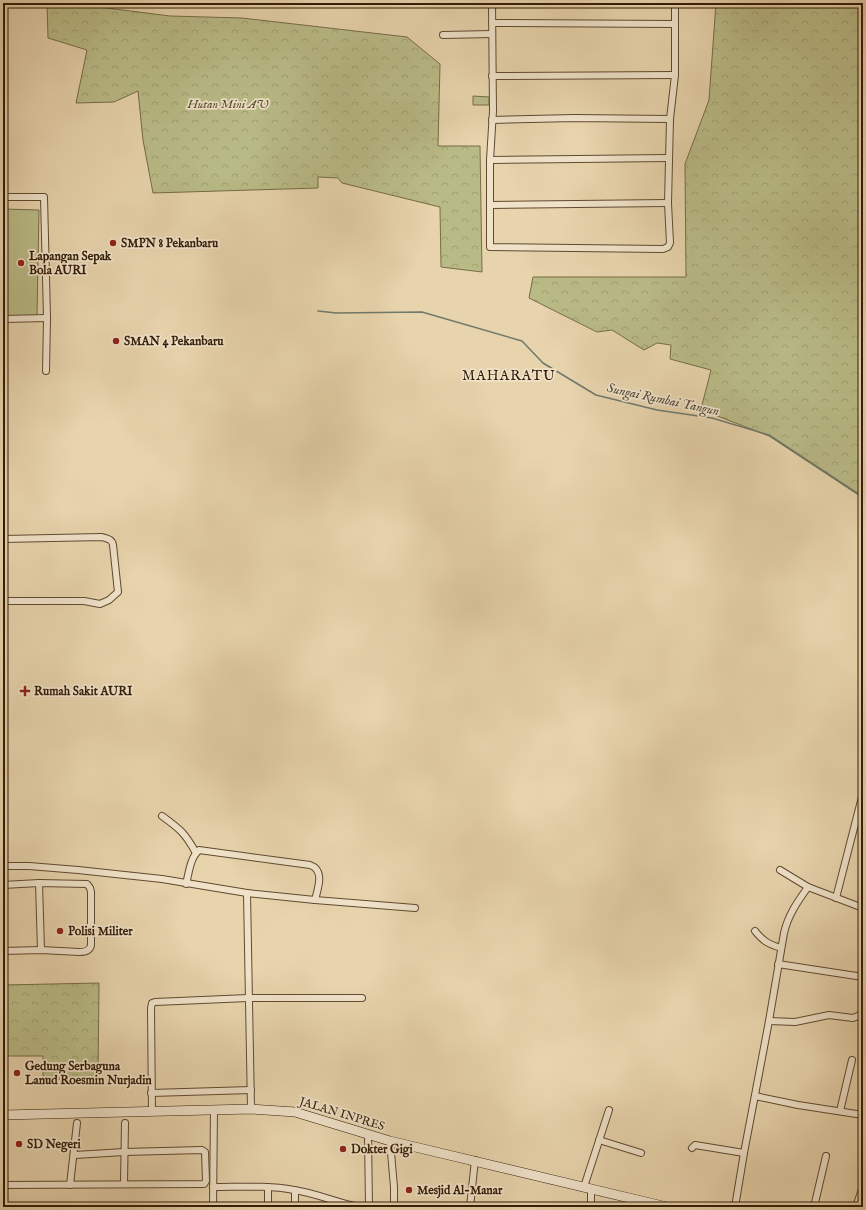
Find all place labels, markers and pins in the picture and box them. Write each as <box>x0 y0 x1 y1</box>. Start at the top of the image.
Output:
place label: SMPN 8 Pekanbaru <box>121 236 219 251</box>
marker: SMPN 8 Pekanbaru <box>108 238 118 248</box>
place label: Lapangan Sepak Bola AURI <box>28 249 112 278</box>
marker: Lapangan Sepak Bola AURI <box>16 258 26 268</box>
place label: SMAN 4 Pekanbaru <box>124 334 224 349</box>
marker: SMAN 4 Pekanbaru <box>111 336 121 346</box>
place label: Rumah Sakit AURI <box>34 684 133 699</box>
marker: Rumah Sakit AURI <box>19 685 31 697</box>
place label: Polisi Militer <box>68 924 133 939</box>
marker: Polisi Militer <box>55 926 65 936</box>
place label: Gedung Serbaguna Lanud Roesmin Nurjadin <box>24 1059 152 1089</box>
marker: Gedung Serbaguna Lanud Roesmin Nurjadin <box>12 1068 22 1078</box>
place label: SD Negeri <box>27 1137 81 1153</box>
marker: SD Negeri <box>14 1139 24 1149</box>
place label: Dokter Gigi <box>351 1142 413 1158</box>
marker: Dokter Gigi <box>338 1144 348 1154</box>
place label: Mesjid Al-Manar <box>417 1183 503 1199</box>
marker: Mesjid Al-Manar <box>404 1185 414 1195</box>

